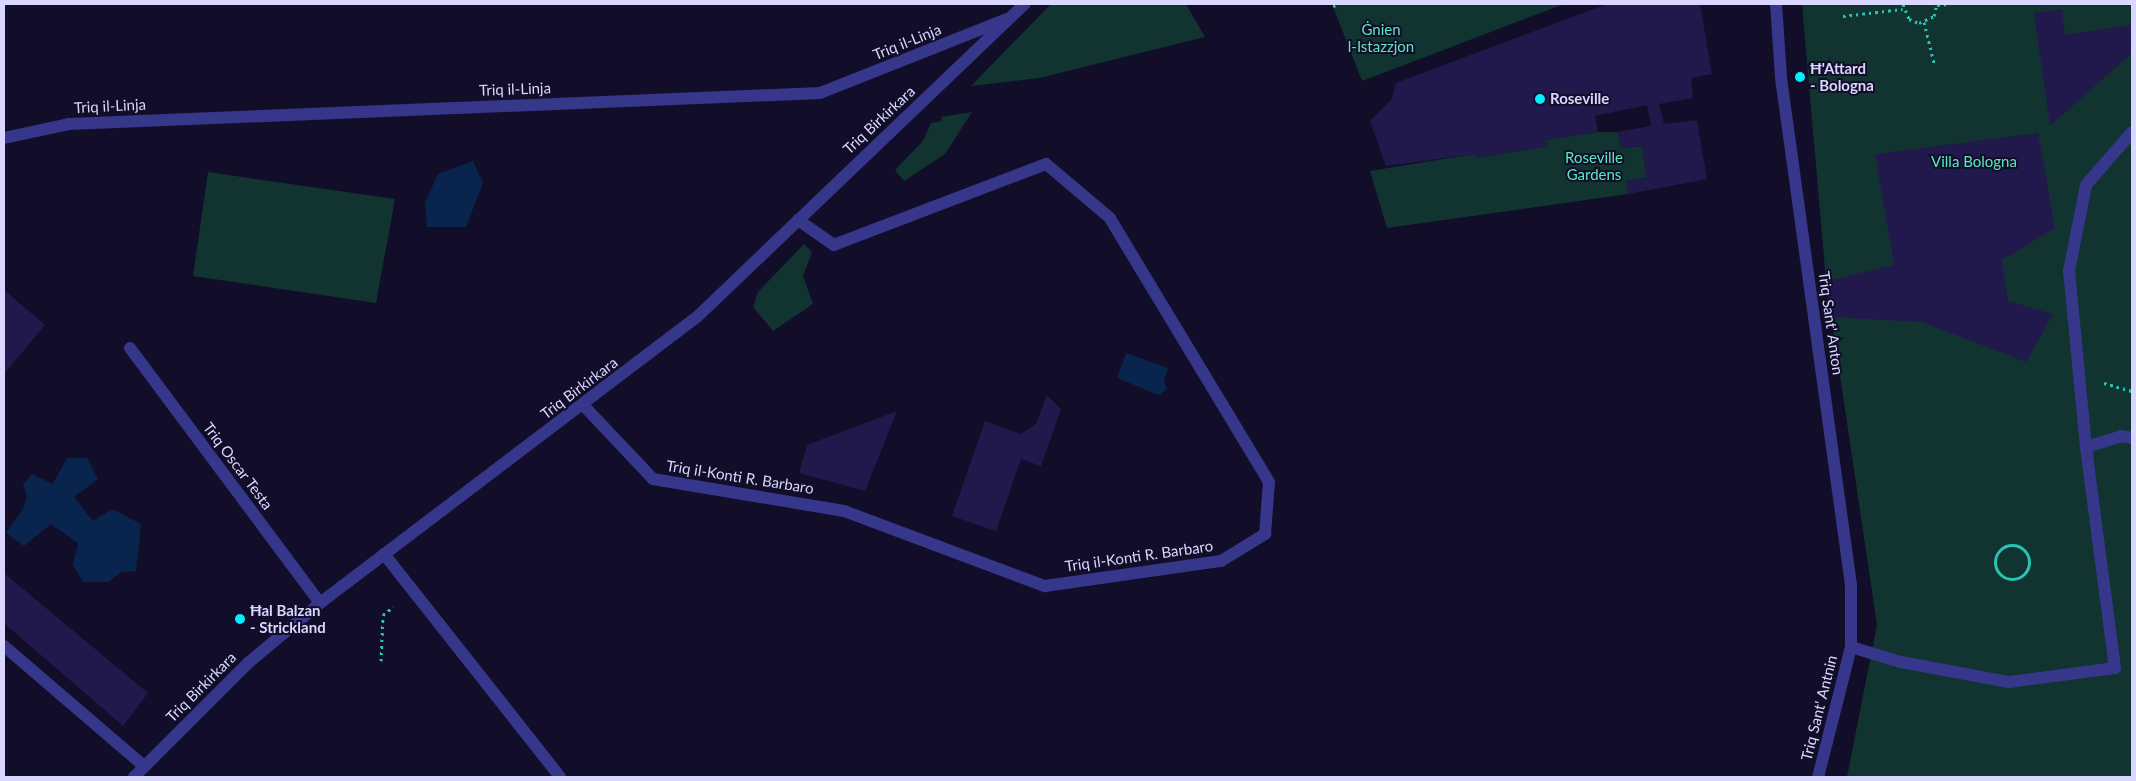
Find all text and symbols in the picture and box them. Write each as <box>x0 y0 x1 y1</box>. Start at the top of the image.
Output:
street label: Triq il-Linja <box>870 20 944 64</box>
park label: Ġnien l-Istazzjon <box>1348 20 1414 55</box>
place label: Ħ'Attard - Bologna <box>1810 59 1874 94</box>
marker: Ħ'Attard - Bologna <box>1794 71 1806 83</box>
street label: Triq il-Linja <box>479 79 551 99</box>
street label: Triq Birkirkara <box>839 82 919 158</box>
place label: Roseville <box>1550 90 1609 108</box>
marker: Roseville <box>1534 93 1546 105</box>
street label: Triq il-Linja <box>74 95 146 117</box>
park label: Roseville Gardens <box>1565 148 1623 183</box>
park label: Villa Bologna <box>1931 153 2017 171</box>
street label: Triq Sant' Anton <box>1815 270 1847 376</box>
street label: Triq Birkirkara <box>537 353 621 423</box>
street label: Triq Oscar Testa <box>199 419 277 513</box>
street label: Triq il-Konti R. Barbaro <box>665 456 815 498</box>
street label: Triq il-Konti R. Barbaro <box>1064 537 1214 575</box>
place label: Ħal Balzan - Strickland <box>250 601 326 636</box>
marker: Ħal Balzan - Strickland <box>234 613 246 625</box>
street label: Triq Birkirkara <box>162 648 240 726</box>
street label: Triq Sant' Antnin <box>1797 653 1841 763</box>

